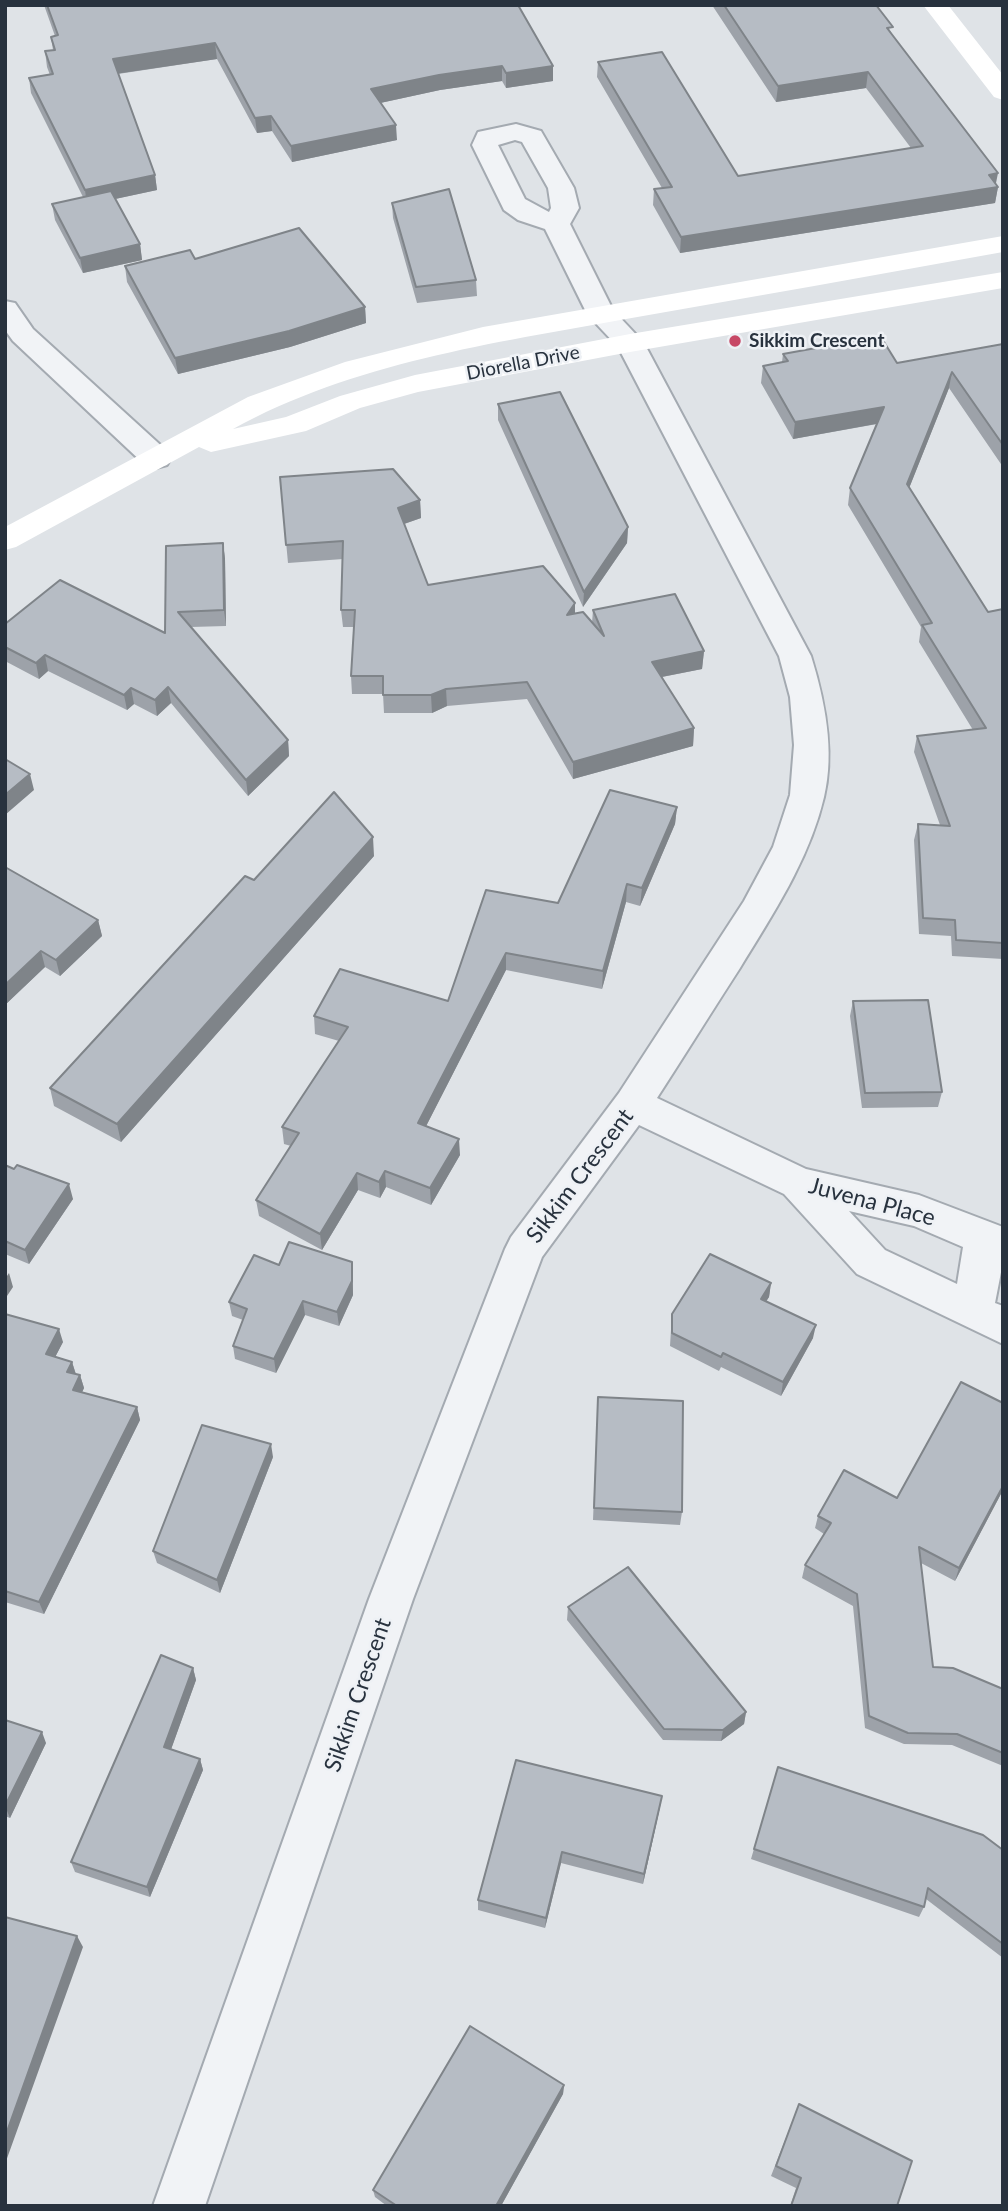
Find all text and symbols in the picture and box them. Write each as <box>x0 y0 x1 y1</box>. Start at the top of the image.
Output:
place label: Sikkim Crescent <box>749 330 885 352</box>
marker: Sikkim Crescent <box>727 333 743 349</box>
street label: Diorella Drive <box>465 341 581 385</box>
street label: Sikkim Crescent <box>521 1104 639 1248</box>
street label: Juvena Place <box>806 1172 938 1232</box>
street label: Sikkim Crescent <box>319 1615 397 1775</box>

